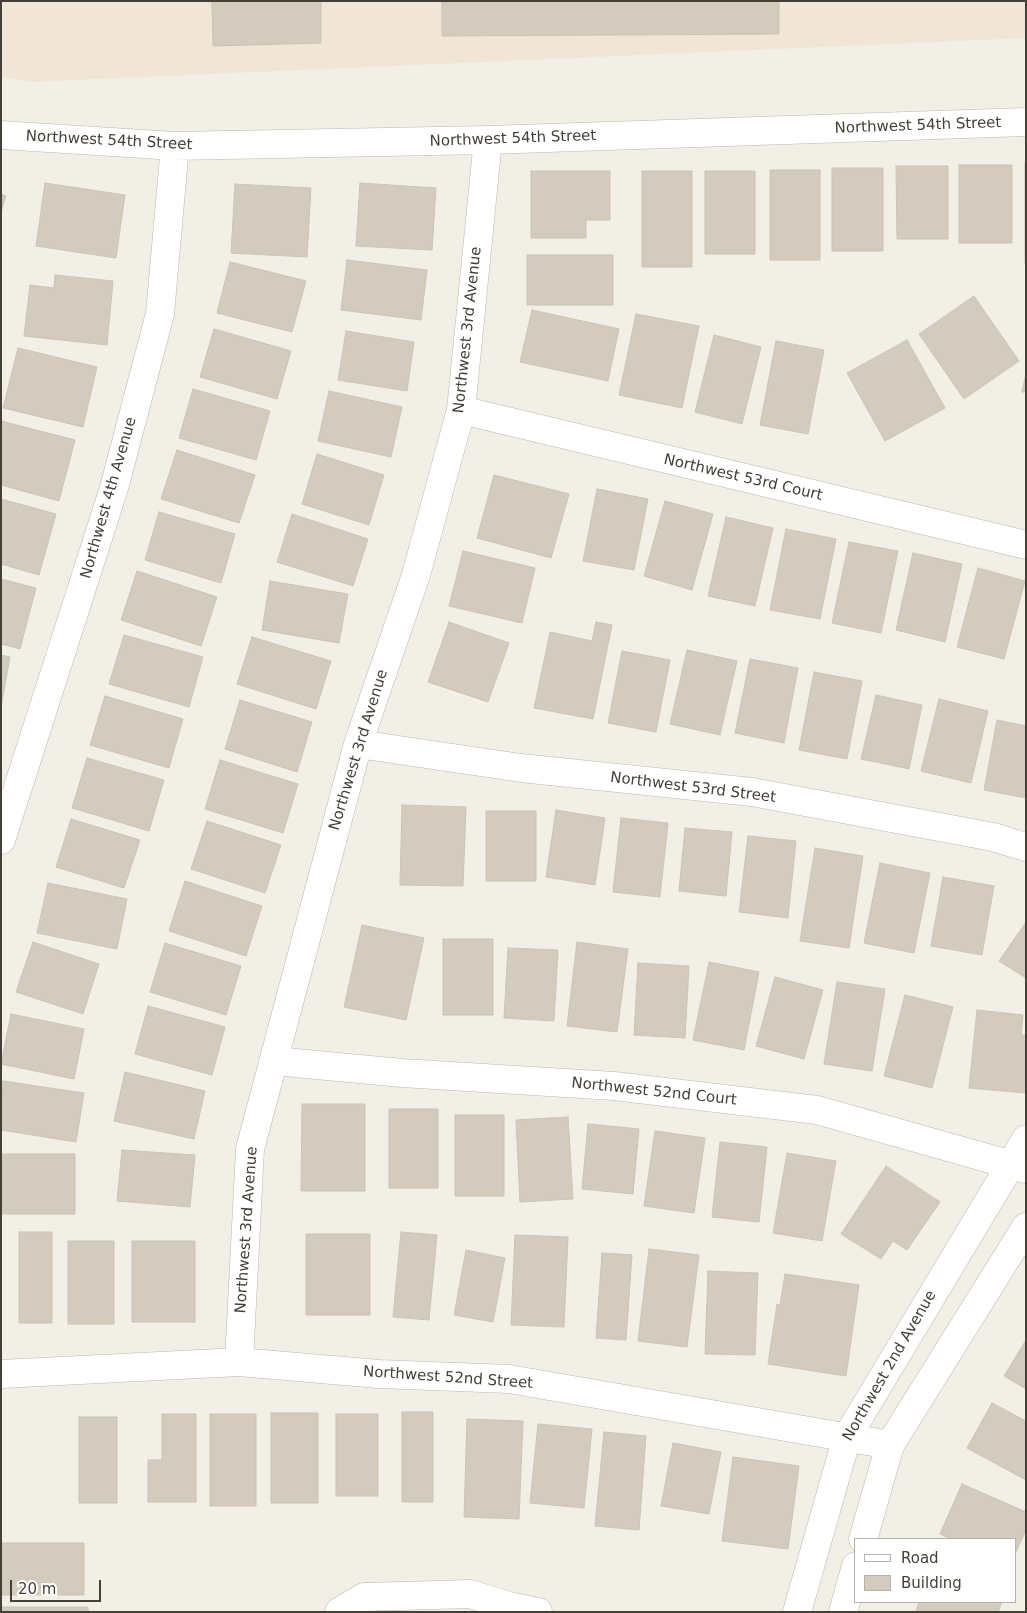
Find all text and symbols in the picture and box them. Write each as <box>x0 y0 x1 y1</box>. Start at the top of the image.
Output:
street label: Northwest 54th Street <box>834 114 1002 138</box>
street label: Northwest 54th Street <box>429 127 597 151</box>
street label: Northwest 54th Street <box>25 128 193 154</box>
street label: Northwest 3rd Avenue <box>450 246 486 414</box>
street label: Northwest 4th Avenue <box>77 415 141 581</box>
street label: Northwest 53rd Court <box>662 451 824 505</box>
street label: Northwest 3rd Avenue <box>326 667 392 833</box>
street label: Northwest 53rd Street <box>609 769 777 807</box>
street label: Northwest 52nd Court <box>571 1074 737 1110</box>
street label: Northwest 3rd Avenue <box>232 1146 262 1314</box>
street label: Northwest 2nd Avenue <box>839 1287 941 1445</box>
street label: Northwest 52nd Street <box>362 1363 534 1393</box>
legend <box>854 1538 1017 1603</box>
text: Road <box>901 1549 939 1567</box>
scale bar <box>12 1570 104 1602</box>
text: Building <box>901 1574 962 1592</box>
text: 20 m <box>18 1580 56 1598</box>

